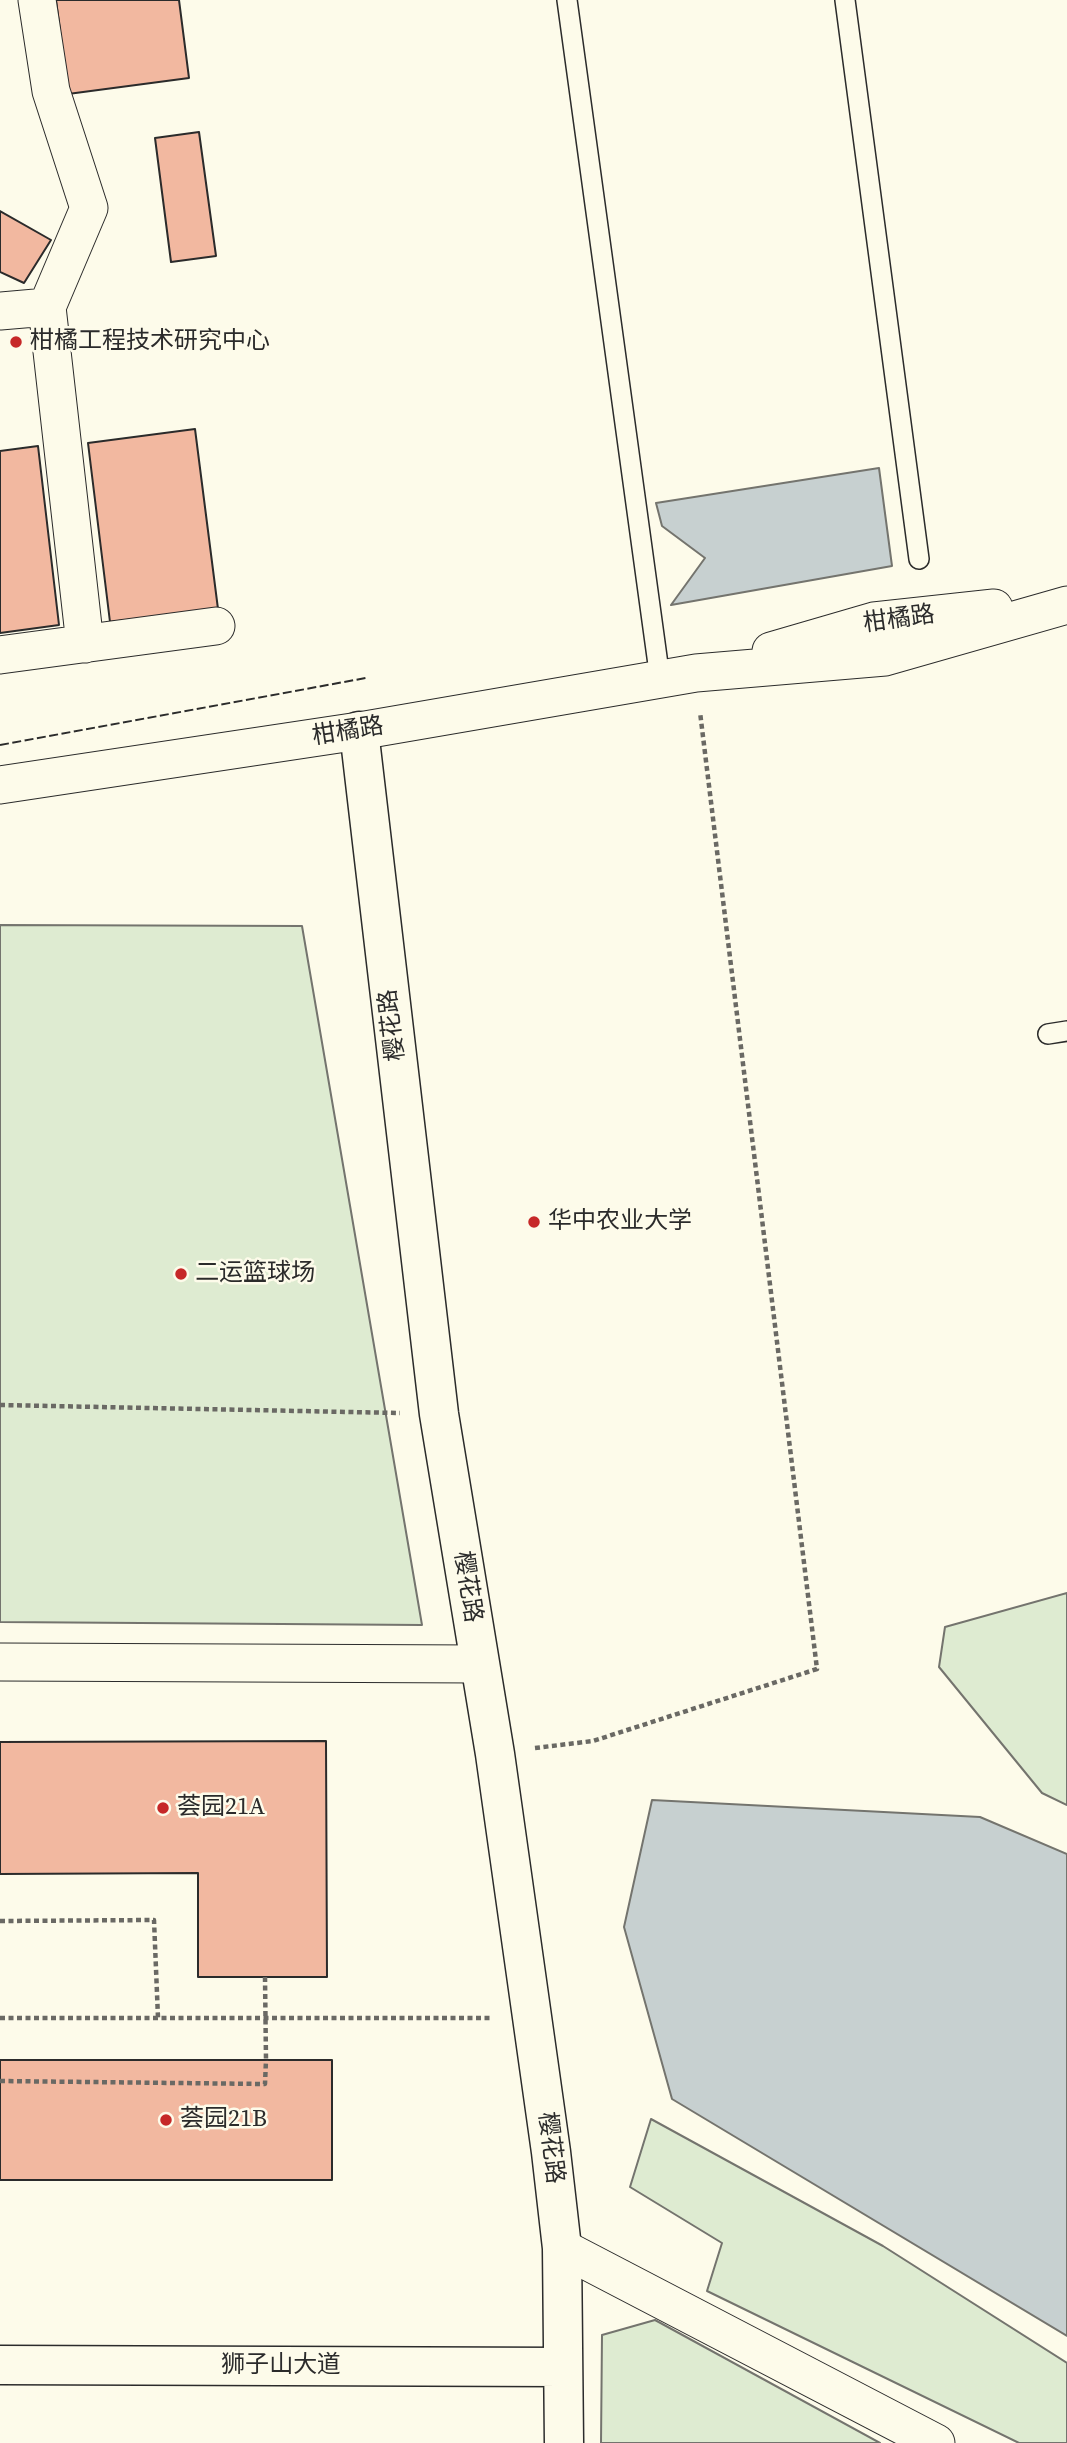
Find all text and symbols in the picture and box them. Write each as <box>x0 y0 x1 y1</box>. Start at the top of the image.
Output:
place label: 柑橘工程技术研究中心 <box>30 328 270 356</box>
marker: 柑橘工程技术研究中心 <box>8 334 24 350</box>
street label: 柑橘路 <box>861 601 937 639</box>
street label: 柑橘路 <box>310 712 386 752</box>
street label: 樱花路 <box>374 988 412 1062</box>
place label: 华中农业大学 <box>548 1208 692 1236</box>
marker: 华中农业大学 <box>526 1214 542 1230</box>
place label: 二运篮球场 <box>195 1260 315 1288</box>
marker: 二运篮球场 <box>173 1266 189 1282</box>
street label: 樱花路 <box>447 1549 487 1625</box>
place label: 荟园21A <box>177 1794 265 1822</box>
marker: 荟园21A <box>155 1800 171 1816</box>
place label: 荟园21B <box>180 2106 267 2134</box>
street label: 樱花路 <box>531 2111 569 2185</box>
marker: 荟园21B <box>158 2112 174 2128</box>
street label: 狮子山大道 <box>221 2352 341 2380</box>

